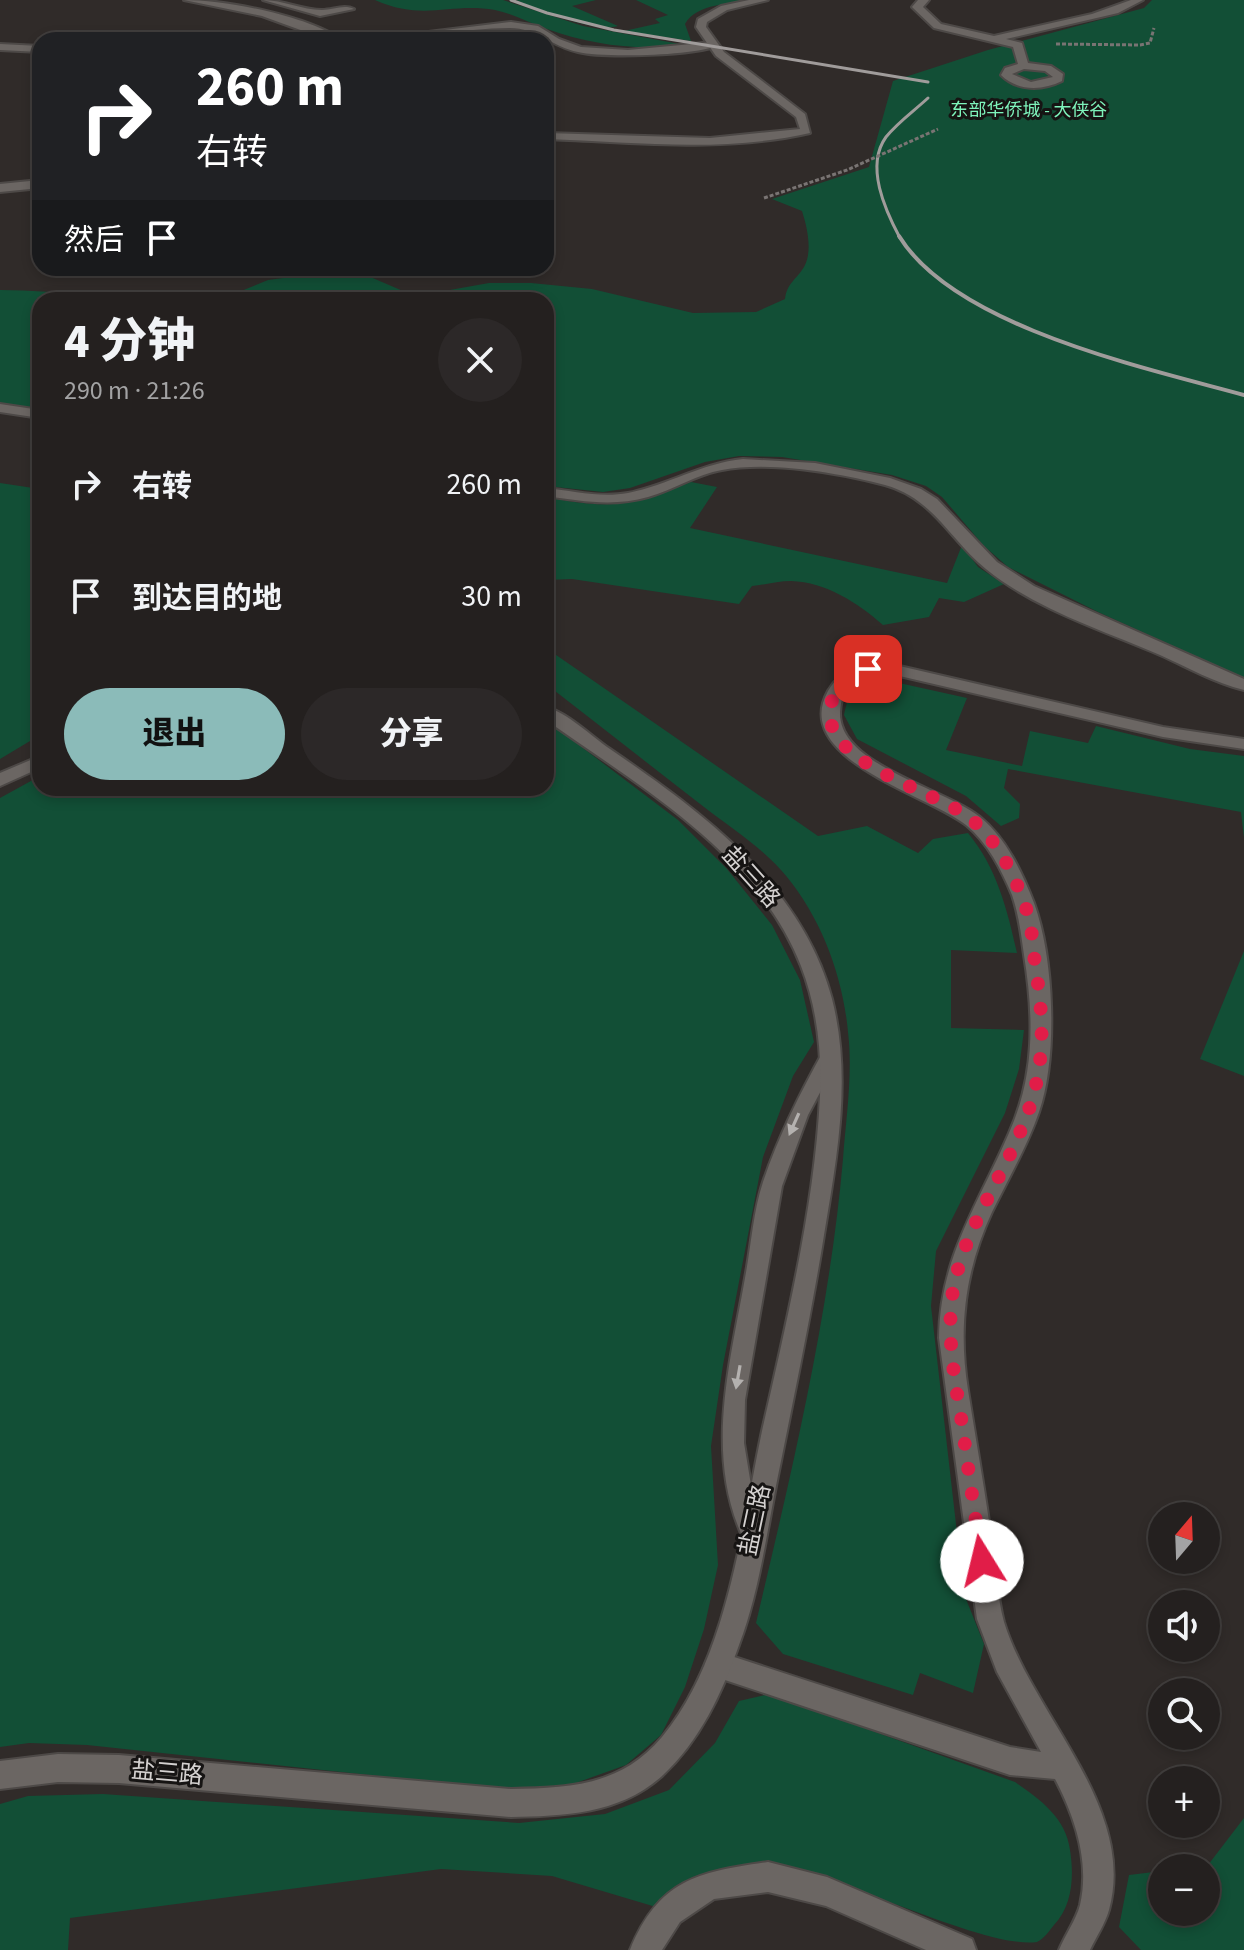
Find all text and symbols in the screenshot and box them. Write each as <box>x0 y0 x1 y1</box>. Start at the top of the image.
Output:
text: 260 m <box>196 48 344 127</box>
icon: right <box>64 64 168 168</box>
park label: 东部华侨城 - 大侠谷 <box>951 98 1107 123</box>
text: 右转 <box>196 127 268 178</box>
icon: arrive <box>140 216 184 260</box>
text: 然后 <box>64 219 124 262</box>
text: 4 分钟 <box>64 308 195 376</box>
button: close <box>438 318 522 402</box>
text: 290 m · 21:26 <box>64 372 205 409</box>
icon: right <box>64 462 108 506</box>
text: 260 m <box>446 463 522 506</box>
text: 右转 <box>132 465 192 508</box>
icon: arrive <box>64 574 108 618</box>
text: 30 m <box>461 575 522 618</box>
text: 到达目的地 <box>132 577 282 620</box>
pin <box>834 635 902 703</box>
icon: arrive <box>846 647 890 691</box>
button: 退出 <box>64 688 285 780</box>
button: 分享 <box>301 688 522 780</box>
street label: 盐三路 <box>714 839 788 915</box>
one-way arrow <box>788 1112 801 1136</box>
one-way arrow <box>732 1365 744 1390</box>
street label: 盐三路 <box>730 1481 780 1559</box>
north arrow <box>1148 1502 1220 1574</box>
map controls <box>1148 1502 1220 1926</box>
position arrow <box>940 1519 1024 1603</box>
button: sound <box>1148 1590 1220 1662</box>
button: search <box>1148 1678 1220 1750</box>
street label: 盐三路 <box>130 1752 204 1794</box>
button: + <box>1148 1766 1220 1838</box>
button: − <box>1148 1854 1220 1926</box>

